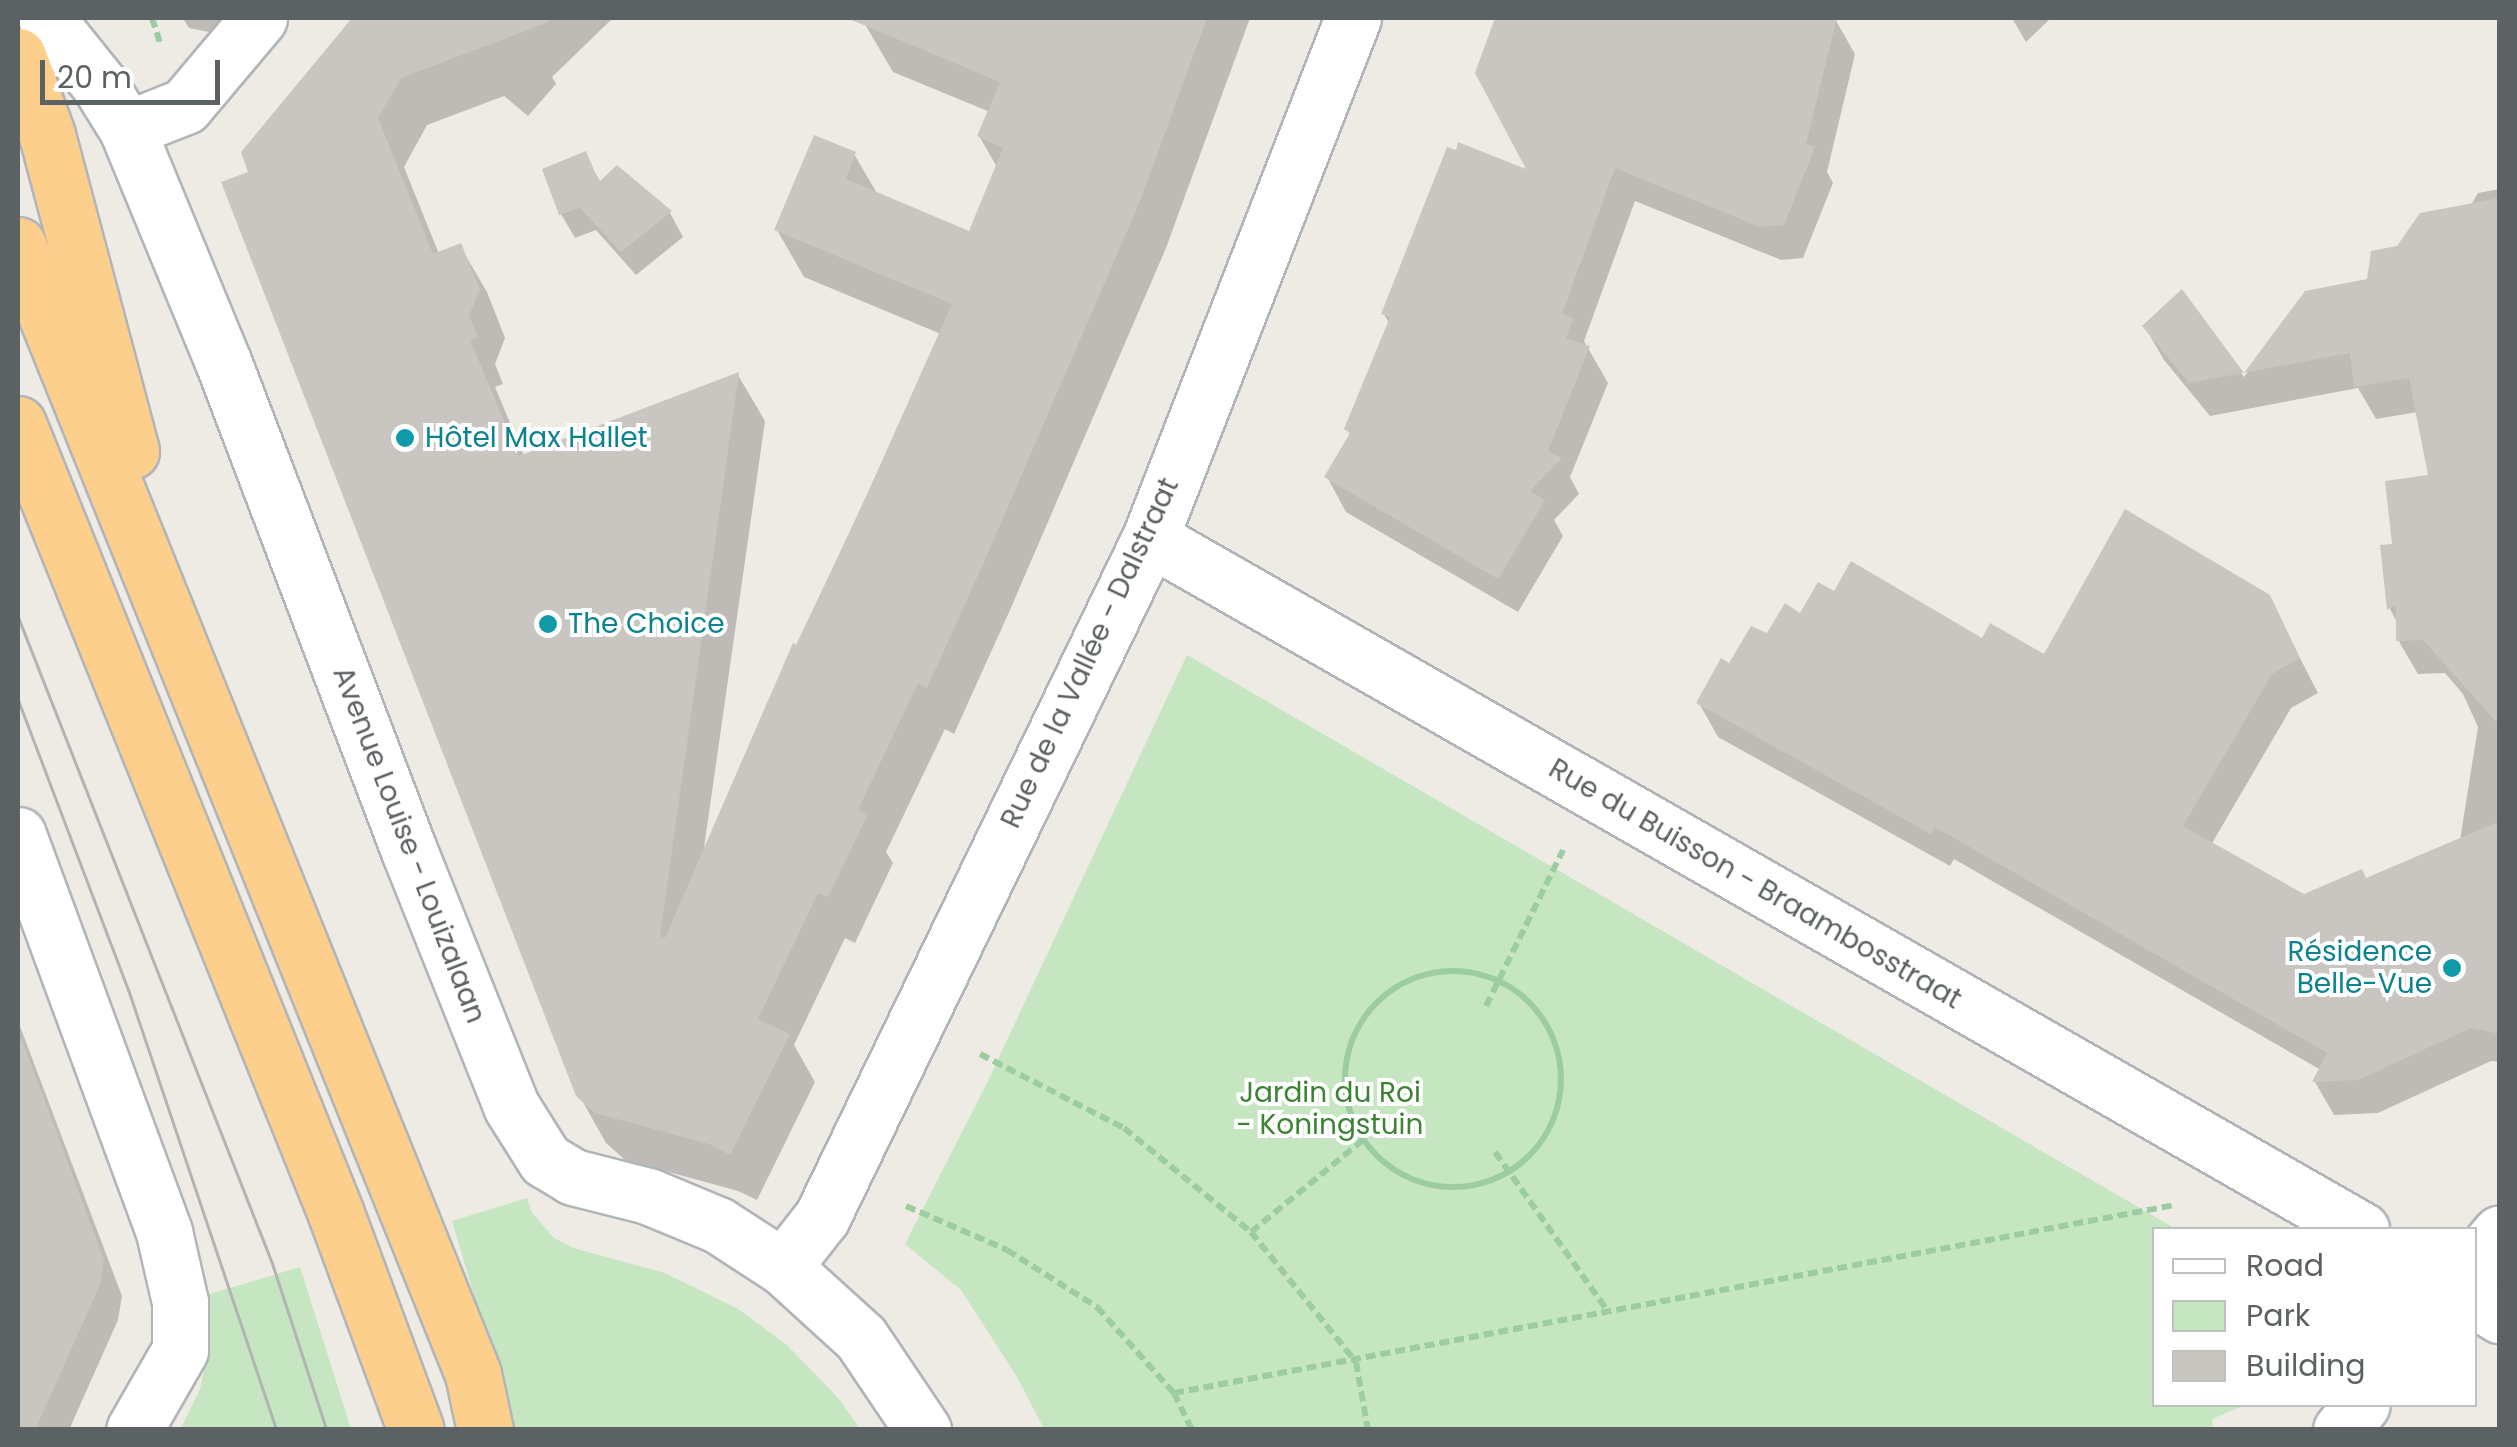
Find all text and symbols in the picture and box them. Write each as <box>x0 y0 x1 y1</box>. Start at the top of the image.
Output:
scale bar <box>45 40 225 102</box>
text: 20 m <box>57 56 132 99</box>
place label: Hôtel Max Hallet <box>425 421 648 455</box>
marker: Hôtel Max Hallet <box>394 427 416 449</box>
street label: Rue de la Vallée - Dalstraat <box>994 473 1186 833</box>
place label: The Choice <box>568 607 725 641</box>
marker: The Choice <box>537 613 559 635</box>
street label: Avenue Louise - Louizalaan <box>325 662 493 1028</box>
street label: Rue du Buisson - Braambosstraat <box>1543 752 1967 1016</box>
place label: Résidence Belle-Vue <box>2288 935 2432 1001</box>
marker: Résidence Belle-Vue <box>2441 957 2463 979</box>
park label: Jardin du Roi - Koningstuin <box>1237 1076 1423 1142</box>
legend <box>2152 1227 2477 1407</box>
text: Road <box>2246 1244 2324 1287</box>
text: Park <box>2246 1294 2310 1337</box>
text: Building <box>2246 1344 2366 1387</box>

